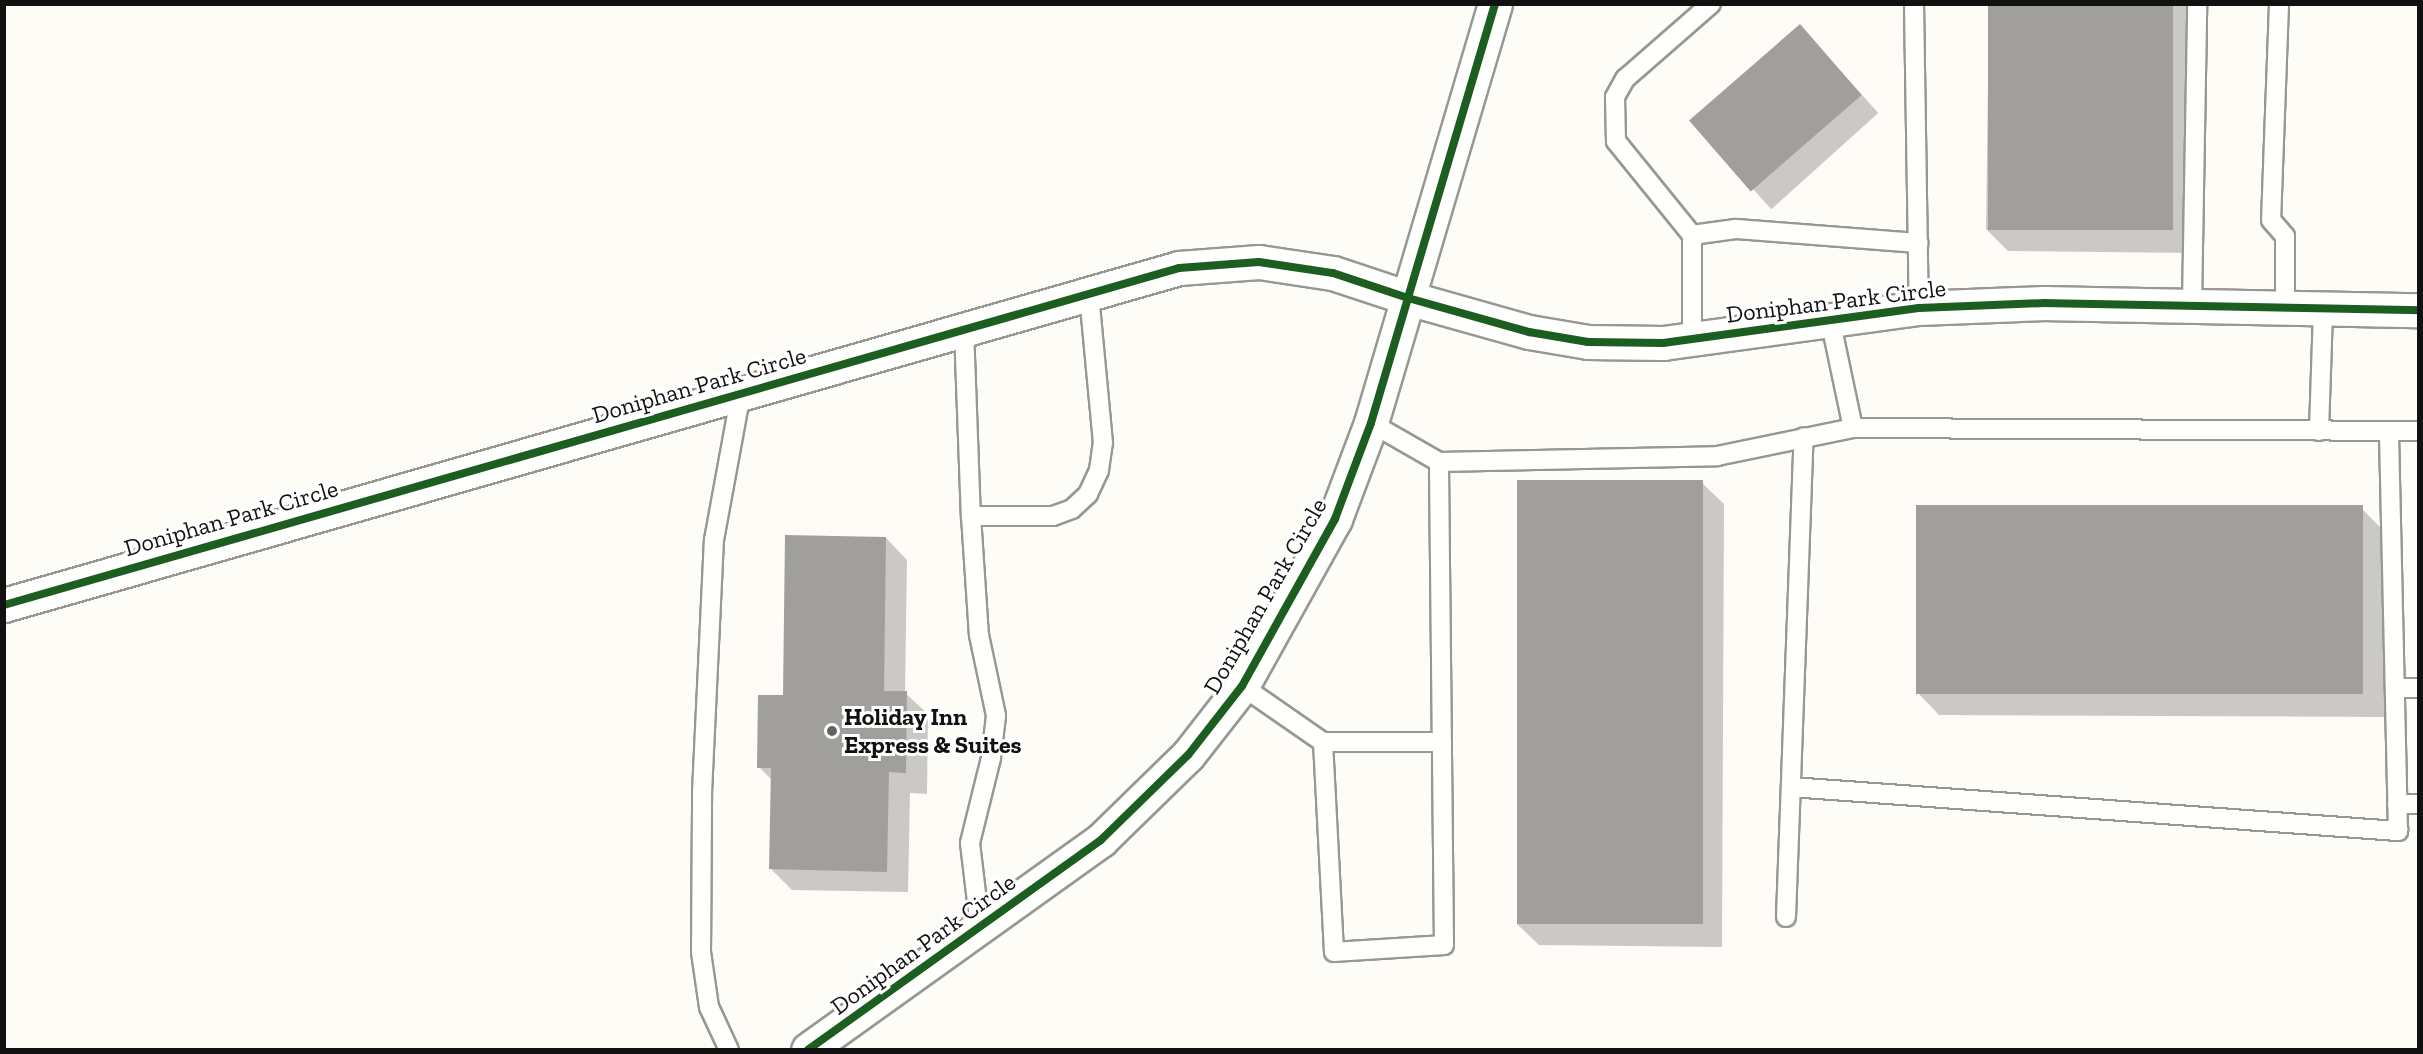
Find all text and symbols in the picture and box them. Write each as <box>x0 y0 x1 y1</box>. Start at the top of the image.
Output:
street label: Doniphan Park Circle <box>1724 273 1948 329</box>
street label: Doniphan Park Circle <box>589 341 809 429</box>
street label: Doniphan Park Circle <box>121 474 341 562</box>
street label: Doniphan Park Circle <box>1197 493 1333 699</box>
place label: Holiday Inn Express & Suites <box>844 703 1022 759</box>
marker: Holiday Inn Express & Suites <box>825 724 839 738</box>
street label: Doniphan Park Circle <box>825 867 1021 1021</box>

